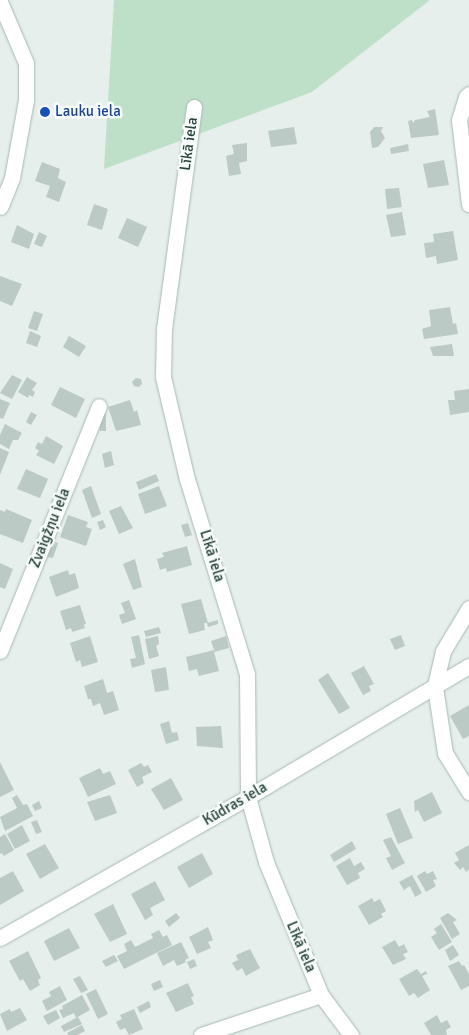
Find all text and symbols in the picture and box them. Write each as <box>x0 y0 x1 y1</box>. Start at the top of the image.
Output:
place label: Lauku iela <box>55 103 121 121</box>
marker: Lauku iela <box>39 106 51 118</box>
street label: Līkā iela <box>176 116 202 172</box>
street label: Zvaigžņu iela <box>26 485 74 571</box>
street label: Līkā iela <box>196 528 228 584</box>
street label: Kūdras iela <box>200 778 270 830</box>
street label: Līkā iela <box>282 919 320 975</box>

